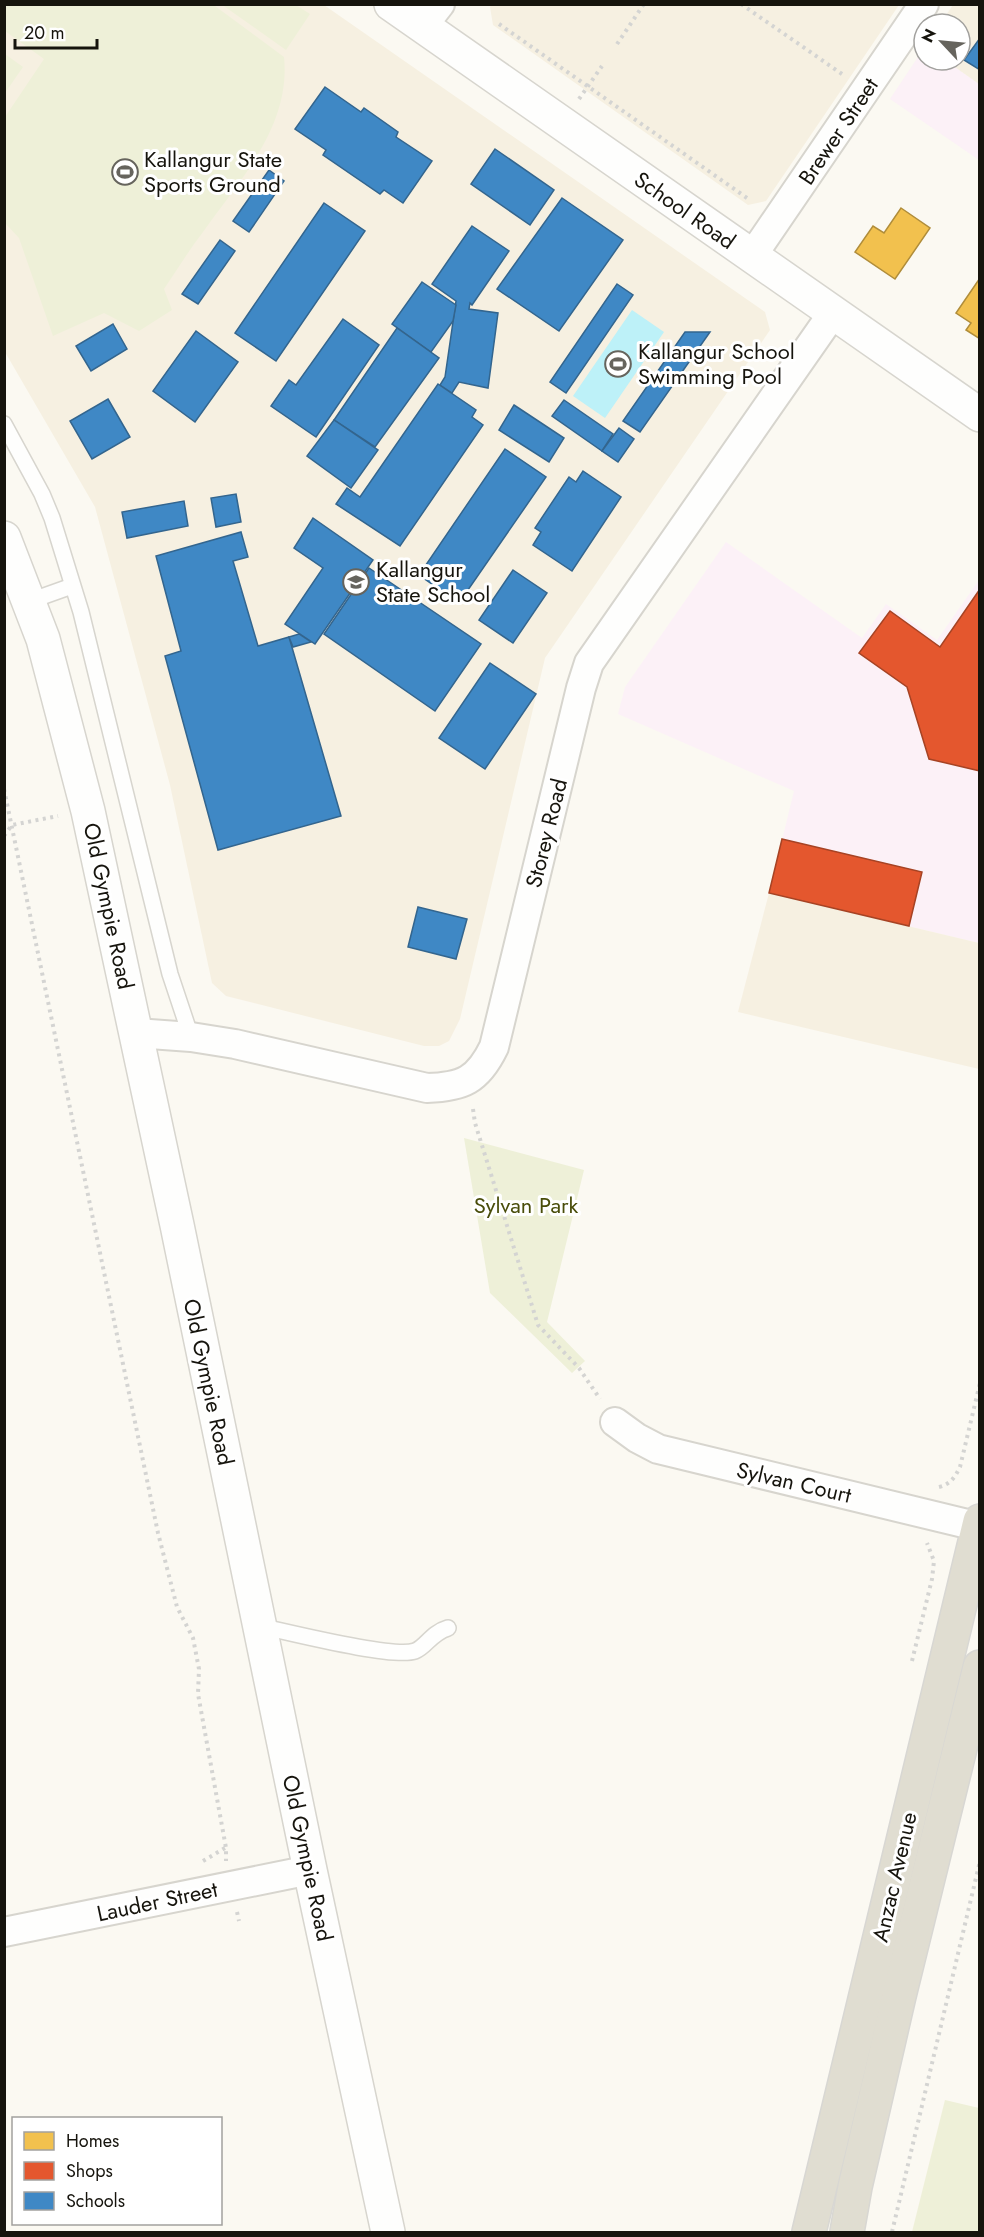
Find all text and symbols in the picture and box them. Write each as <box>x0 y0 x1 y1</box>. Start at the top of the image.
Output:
scale bar <box>15 12 98 50</box>
north arrow <box>912 12 972 72</box>
text: 20 m <box>24 20 64 46</box>
text: N <box>916 25 942 46</box>
street label: Brewer Street <box>790 70 886 191</box>
place label: Kallangur State Sports Ground <box>144 143 282 200</box>
sports icon: Kallangur State Sports Ground <box>110 157 140 187</box>
street label: School Road <box>628 163 742 257</box>
place label: Kallangur School Swimming Pool <box>638 335 795 392</box>
sports icon: Kallangur School Swimming Pool <box>603 349 633 379</box>
place label: Kallangur State School <box>376 553 490 610</box>
school or university icon: Kallangur State School <box>341 567 371 597</box>
street label: Storey Road <box>517 775 575 891</box>
street label: Old Gympie Road <box>76 820 142 992</box>
park label: Sylvan Park <box>474 1189 579 1221</box>
street label: Old Gympie Road <box>176 1296 242 1468</box>
street label: Sylvan Court <box>734 1453 855 1511</box>
street label: Old Gympie Road <box>275 1772 341 1944</box>
street label: Anzac Avenue <box>864 1809 924 1945</box>
street label: Lauder Street <box>94 1872 221 1929</box>
legend <box>12 2117 222 2225</box>
text: Homes <box>66 2128 119 2154</box>
text: Shops <box>66 2158 113 2184</box>
text: Schools <box>66 2188 125 2214</box>

